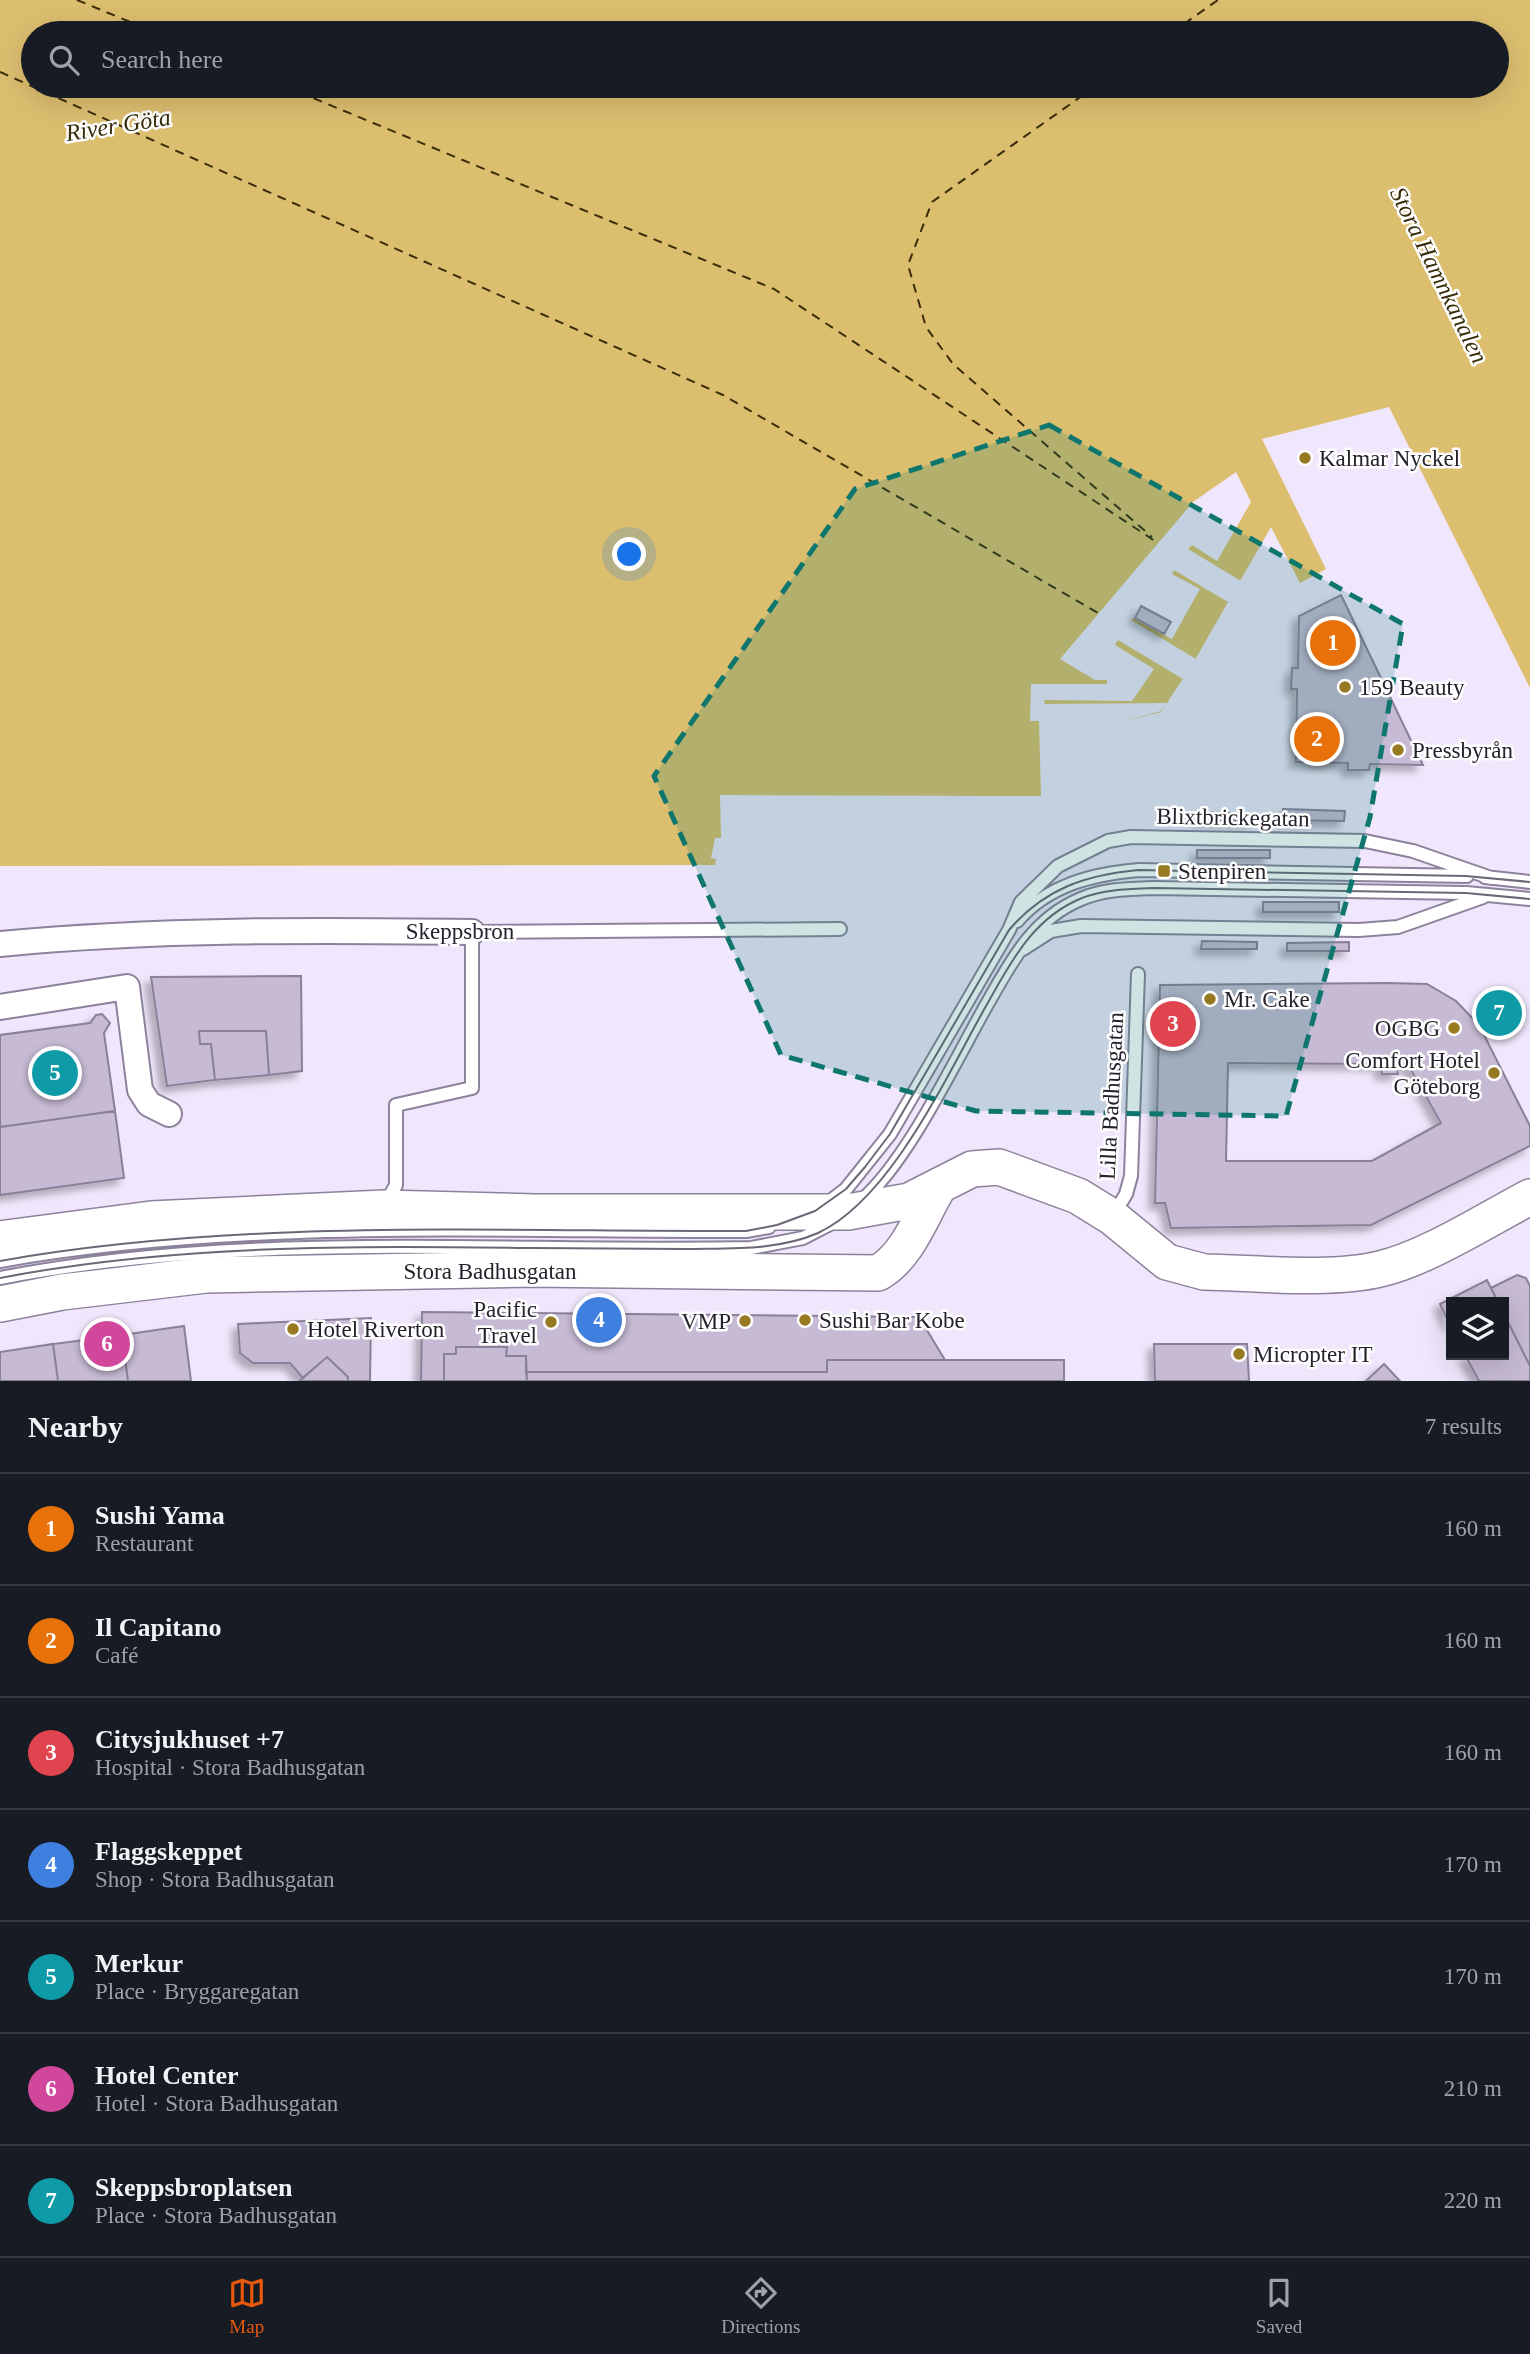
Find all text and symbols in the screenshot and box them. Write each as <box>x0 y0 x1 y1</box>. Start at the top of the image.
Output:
search box <box>21 21 1509 98</box>
icon: search <box>45 41 83 79</box>
text: Search here <box>101 45 223 74</box>
water label: River Göta <box>63 104 172 146</box>
water label: Stora Hamnkanalen <box>1385 183 1493 367</box>
place label: Kalmar Nyckel <box>1319 446 1460 471</box>
marker: Kalmar Nyckel <box>1297 450 1313 466</box>
your location <box>612 537 646 571</box>
pin: 1 <box>1310 617 1356 669</box>
place label: 159 Beauty <box>1359 675 1465 700</box>
marker: 159 Beauty <box>1337 679 1353 695</box>
pin: 2 <box>1294 713 1340 765</box>
place label: Pressbyrån <box>1412 738 1513 763</box>
marker: Pressbyrån <box>1390 742 1406 758</box>
street label: Blixtbrickegatan <box>1156 804 1310 831</box>
place label: Stenpiren <box>1178 859 1267 884</box>
marker: Stenpiren <box>1156 863 1172 879</box>
street label: Skeppsbron <box>406 919 515 944</box>
place label: Mr. Cake <box>1224 987 1310 1012</box>
pin: 7 <box>1476 987 1522 1039</box>
marker: Mr. Cake <box>1202 991 1218 1007</box>
pin: 3 <box>1150 998 1196 1050</box>
street label: Lilla Badhusgatan <box>1095 1011 1128 1181</box>
place label: OGBG <box>1375 1016 1440 1041</box>
marker: OGBG <box>1446 1020 1462 1036</box>
pin: 5 <box>32 1047 78 1099</box>
place label: Comfort Hotel Göteborg <box>1345 1048 1480 1099</box>
marker: Comfort Hotel Göteborg <box>1486 1065 1502 1081</box>
street label: Stora Badhusgatan <box>403 1259 577 1284</box>
pin: 4 <box>576 1294 622 1346</box>
place label: Pacific Travel <box>473 1297 537 1348</box>
map controls <box>1446 1297 1509 1360</box>
button: layers <box>1446 1297 1509 1360</box>
place label: Sushi Bar Kobe <box>819 1308 965 1333</box>
place label: VMP <box>681 1309 731 1334</box>
marker: Sushi Bar Kobe <box>797 1312 813 1328</box>
marker: VMP <box>737 1313 753 1329</box>
marker: Pacific Travel <box>543 1314 559 1330</box>
place label: Hotel Riverton <box>307 1317 445 1342</box>
pin: 6 <box>84 1318 130 1370</box>
marker: Hotel Riverton <box>285 1321 301 1337</box>
place label: Micropter IT <box>1253 1342 1372 1367</box>
marker: Micropter IT <box>1231 1346 1247 1362</box>
text: Nearby <box>28 1410 123 1443</box>
text: 7 results <box>1425 1414 1502 1439</box>
text: Sushi Yama <box>95 1501 225 1530</box>
text: 1 <box>45 1516 57 1541</box>
text: 160 m <box>1444 1516 1502 1541</box>
text: Restaurant <box>95 1531 193 1556</box>
text: Il Capitano <box>95 1613 221 1642</box>
text: 2 <box>45 1628 57 1653</box>
text: 160 m <box>1444 1628 1502 1653</box>
text: Café <box>95 1643 138 1668</box>
text: Citysjukhuset +7 <box>95 1725 284 1754</box>
text: 3 <box>45 1740 57 1765</box>
text: 160 m <box>1444 1740 1502 1765</box>
text: Hospital · Stora Badhusgatan <box>95 1755 365 1780</box>
text: Flaggskeppet <box>95 1837 242 1866</box>
text: 4 <box>45 1852 57 1877</box>
text: 170 m <box>1444 1852 1502 1877</box>
text: Shop · Stora Badhusgatan <box>95 1867 335 1892</box>
text: Merkur <box>95 1949 183 1978</box>
text: 5 <box>45 1964 57 1989</box>
text: 170 m <box>1444 1964 1502 1989</box>
text: Place · Bryggaregatan <box>95 1979 299 2004</box>
text: Hotel Center <box>95 2061 239 2090</box>
text: 6 <box>45 2076 57 2101</box>
text: 210 m <box>1444 2076 1502 2101</box>
text: Hotel · Stora Badhusgatan <box>95 2091 338 2116</box>
text: Skeppsbroplatsen <box>95 2173 293 2202</box>
text: 7 <box>45 2188 57 2213</box>
text: 220 m <box>1444 2188 1502 2213</box>
text: Place · Stora Badhusgatan <box>95 2203 337 2228</box>
tab: Map <box>228 2274 266 2338</box>
tab: Directions <box>721 2274 800 2338</box>
tab: Saved <box>1256 2274 1302 2338</box>

